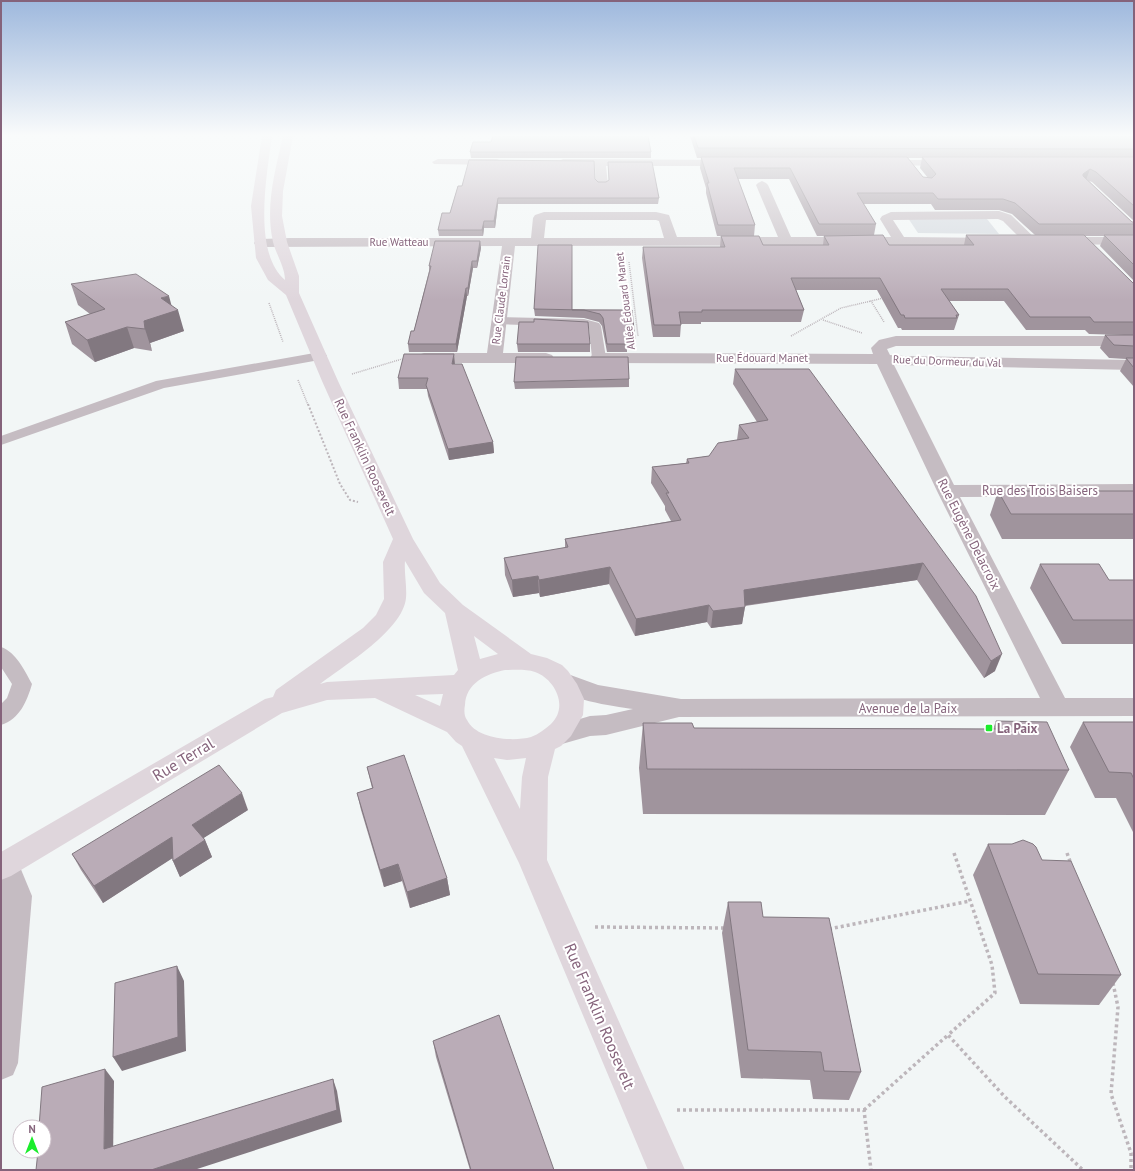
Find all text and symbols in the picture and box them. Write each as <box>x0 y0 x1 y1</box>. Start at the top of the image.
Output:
street label: Rue Watteau <box>369 235 429 249</box>
street label: Allée Édouard Manet <box>612 251 638 351</box>
street label: Rue Claude Lorrain <box>489 255 513 345</box>
street label: Rue Édouard Manet <box>716 351 808 365</box>
street label: Rue du Dormeur du Val <box>893 352 1002 370</box>
street label: Rue Franklin Roosevelt <box>330 396 400 519</box>
street label: Rue Eugène Delacroix <box>934 476 1004 593</box>
street label: Rue des Trois Baisers <box>982 482 1098 499</box>
street label: Avenue de la Paix <box>859 700 957 717</box>
place label: La Paix <box>997 720 1037 737</box>
marker: La Paix <box>984 723 994 733</box>
street label: Rue Terral <box>149 733 218 785</box>
street label: Rue Franklin Roosevelt <box>560 940 640 1093</box>
north arrow <box>12 1119 52 1159</box>
text: N <box>28 1122 36 1136</box>

